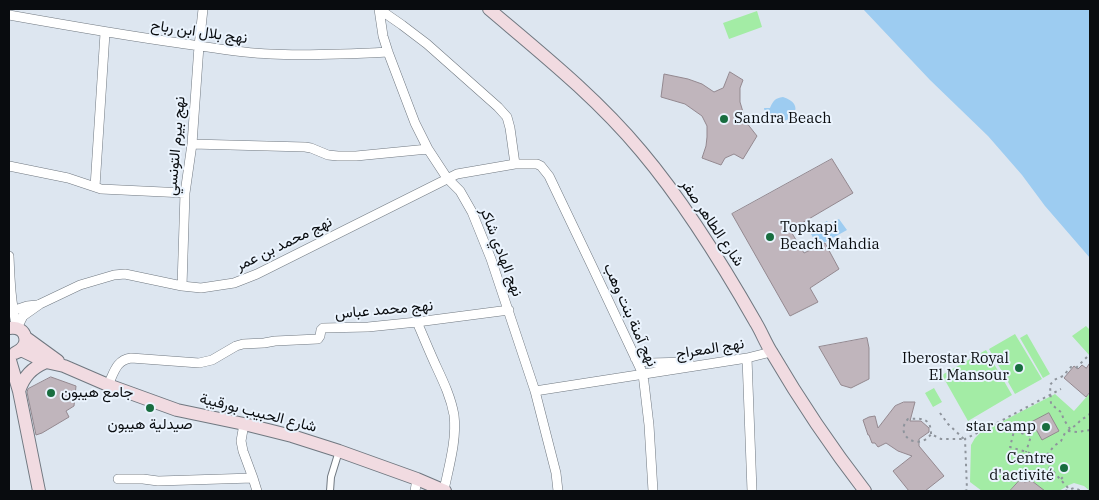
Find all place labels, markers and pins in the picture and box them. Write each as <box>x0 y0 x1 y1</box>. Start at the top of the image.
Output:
place label: Sandra Beach <box>734 110 832 128</box>
marker: Sandra Beach <box>718 113 730 125</box>
place label: Topkapi Beach Mahdia <box>780 219 880 254</box>
marker: Topkapi Beach Mahdia <box>764 231 776 243</box>
place label: Iberostar Royal El Mansour <box>902 350 1009 385</box>
marker: Iberostar Royal El Mansour <box>1013 362 1025 374</box>
place label: جامع هيبون <box>61 384 133 402</box>
marker: جامع هيبون <box>45 387 57 399</box>
marker: صيدلية هيبون <box>144 402 156 414</box>
place label: صيدلية هيبون <box>108 416 192 434</box>
place label: star camp <box>966 418 1036 436</box>
marker: star camp <box>1040 421 1052 433</box>
place label: Centre d'activité <box>989 450 1054 485</box>
marker: Centre d'activité <box>1058 462 1070 474</box>

